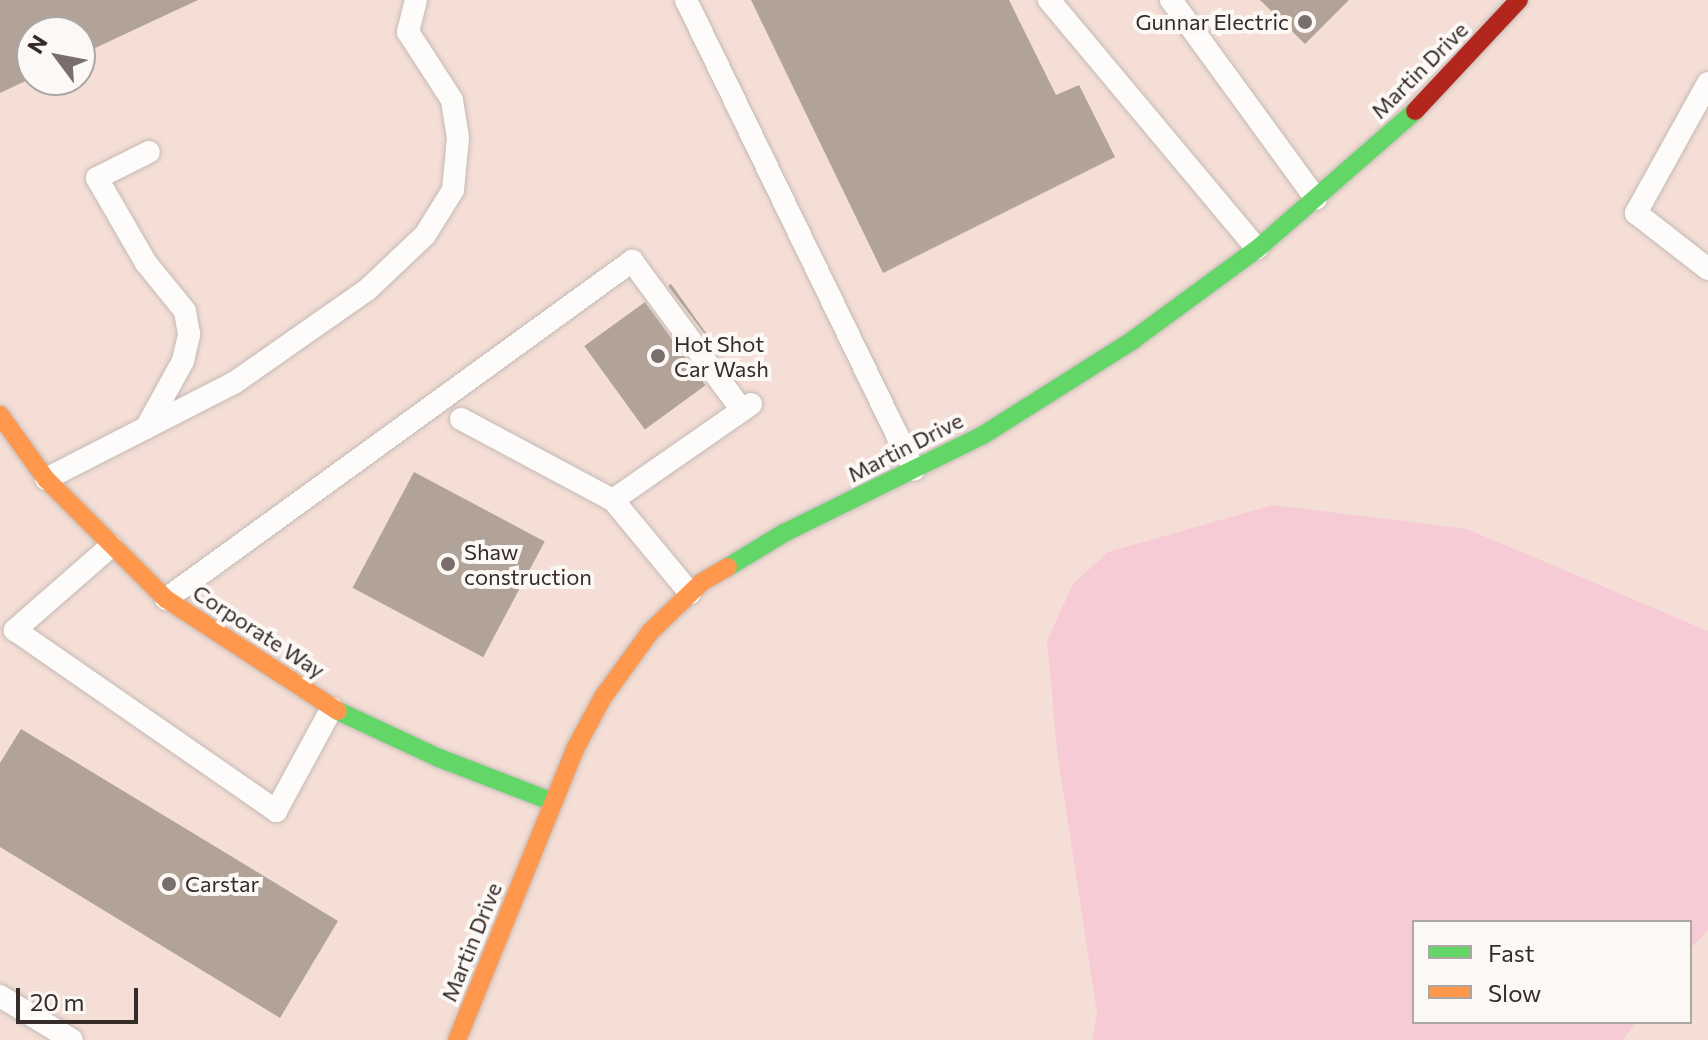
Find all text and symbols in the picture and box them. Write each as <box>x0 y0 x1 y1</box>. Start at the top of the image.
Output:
place label: Gunnar Electric <box>1135 9 1289 35</box>
marker: Gunnar Electric <box>1296 13 1314 31</box>
north arrow <box>16 16 96 96</box>
street label: Martin Drive <box>1365 16 1473 124</box>
text: N <box>21 30 53 58</box>
place label: Hot Shot Car Wash <box>674 330 769 382</box>
marker: Hot Shot Car Wash <box>649 347 667 365</box>
street label: Martin Drive <box>843 407 967 487</box>
place label: Shaw construction <box>464 538 592 590</box>
marker: Shaw construction <box>439 555 457 573</box>
street label: Corporate Way <box>188 579 330 683</box>
place label: Carstar <box>185 871 259 897</box>
marker: Carstar <box>160 875 178 893</box>
street label: Martin Drive <box>435 879 507 1005</box>
legend <box>1412 920 1692 1024</box>
text: Fast <box>1488 938 1535 967</box>
scale bar <box>20 972 142 1022</box>
text: Slow <box>1488 978 1541 1007</box>
text: 20 m <box>30 987 84 1016</box>

